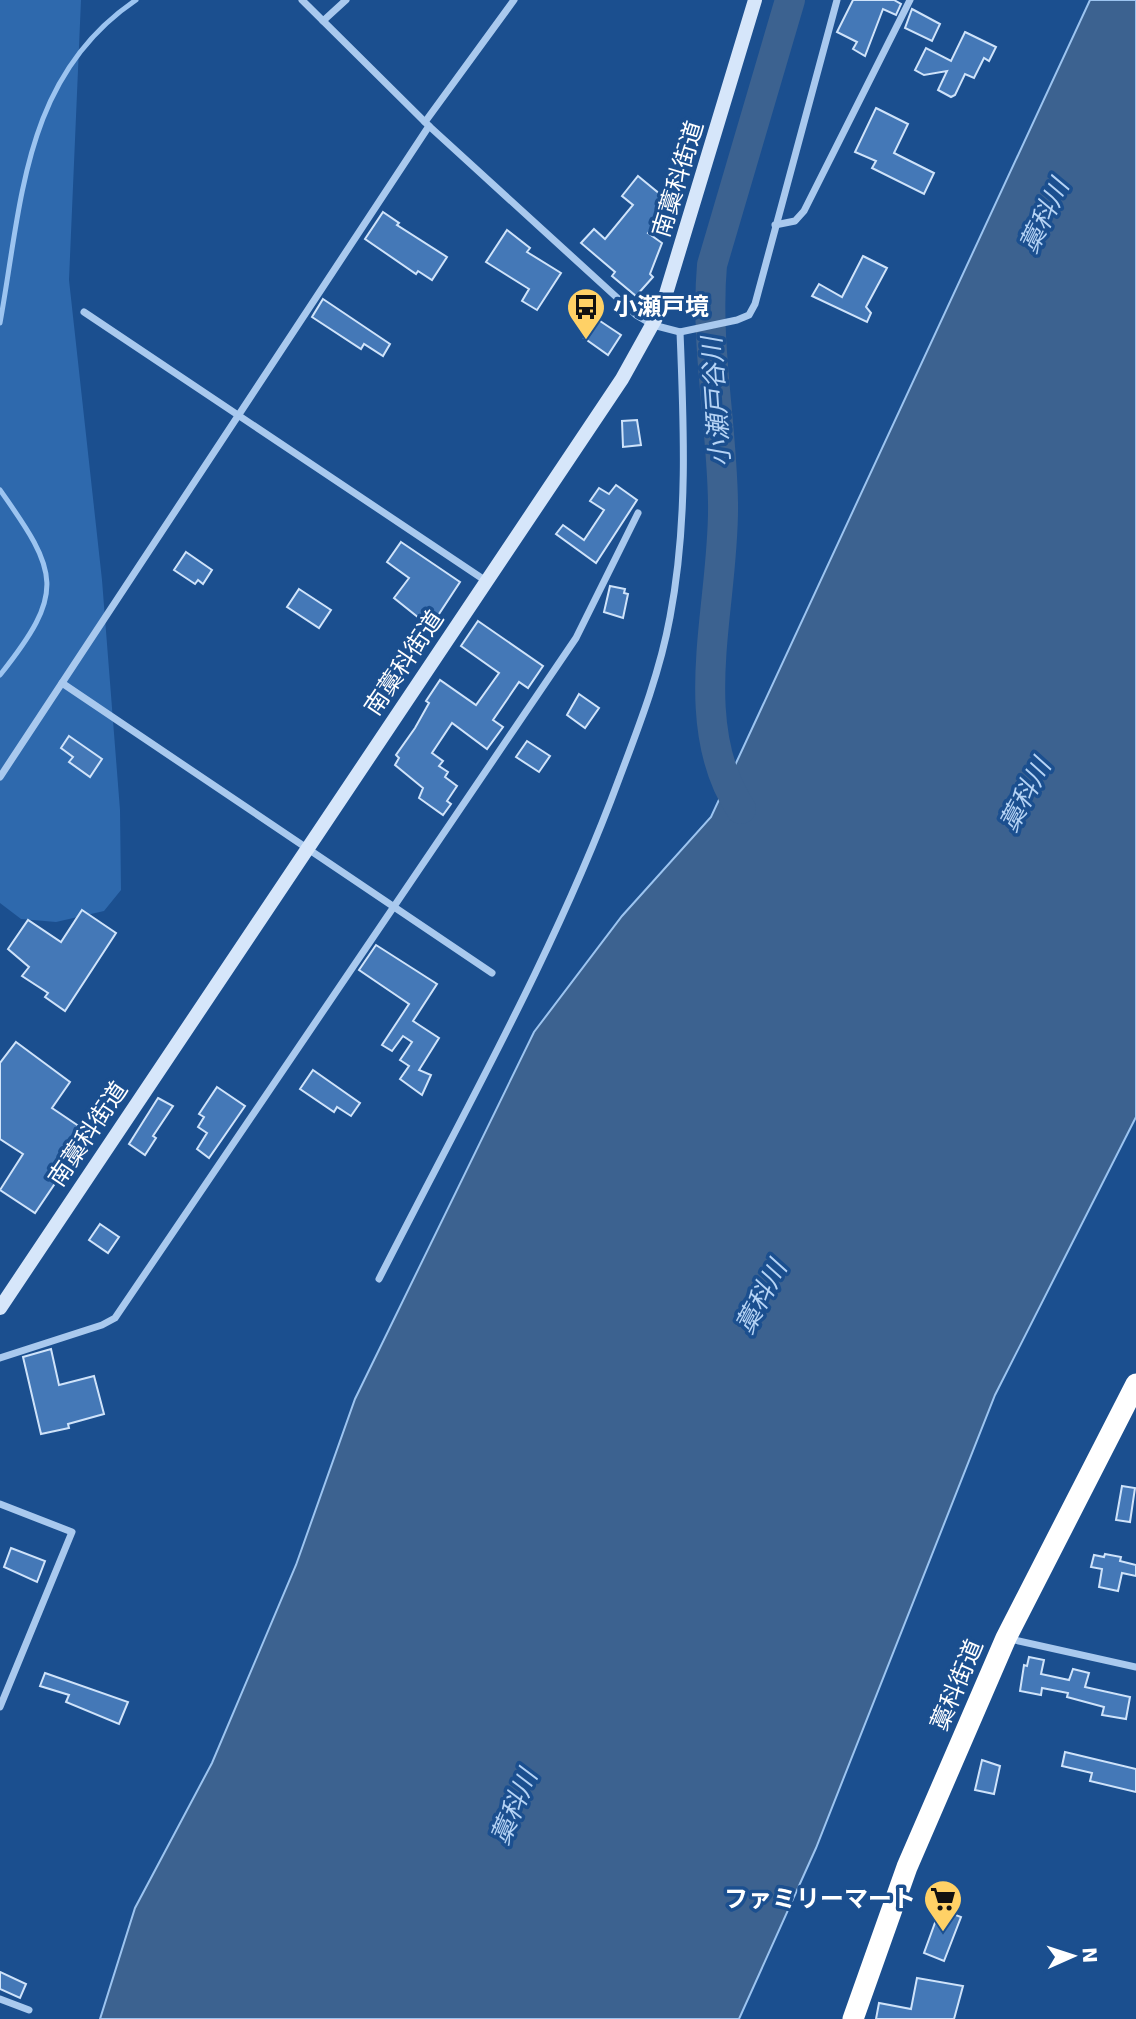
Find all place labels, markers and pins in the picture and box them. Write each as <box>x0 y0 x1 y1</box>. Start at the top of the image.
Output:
bus stop icon: 小瀬戸境 <box>565 286 607 341</box>
place label: 小瀬戸境 <box>613 293 709 321</box>
supermarket icon: ファミリーマート <box>922 1878 964 1933</box>
place label: ファミリーマート <box>724 1885 916 1913</box>

